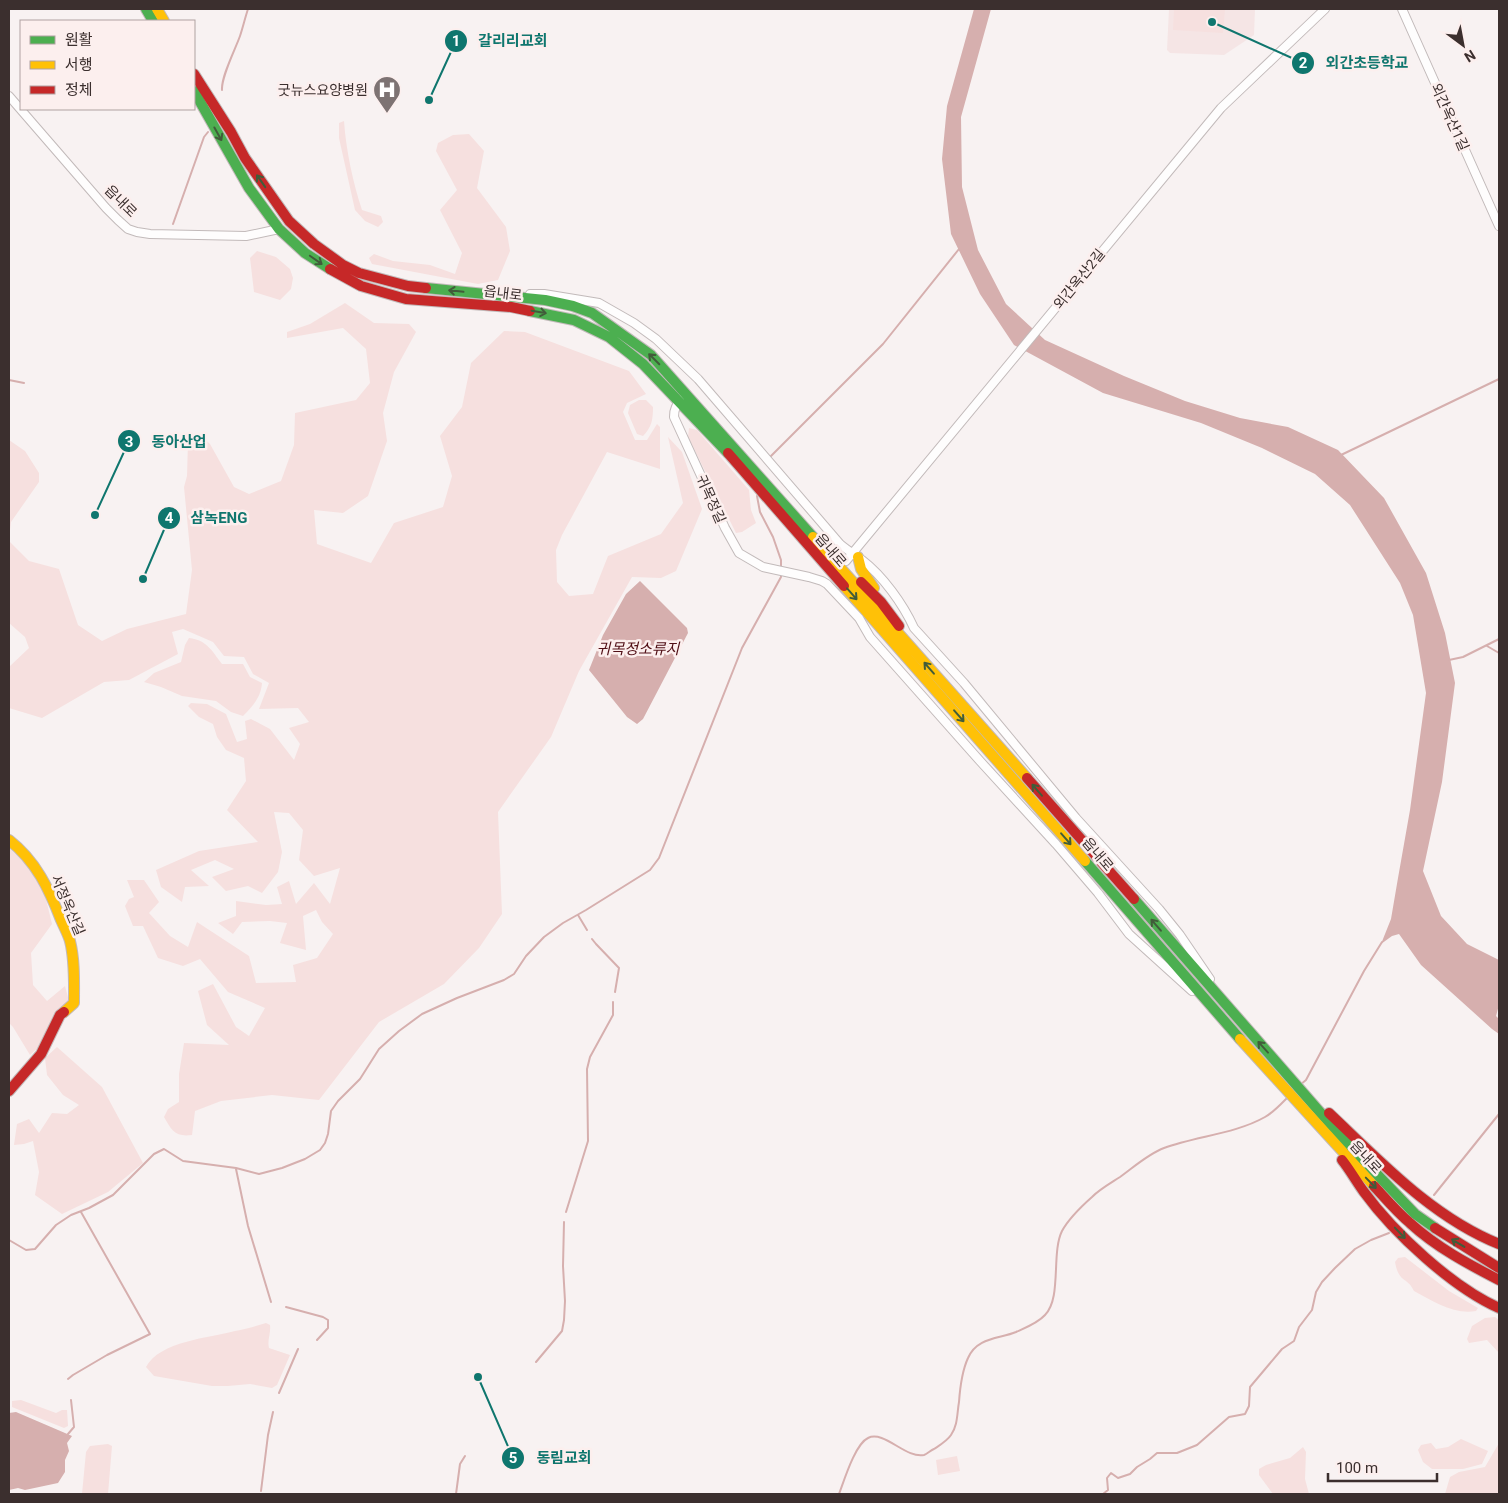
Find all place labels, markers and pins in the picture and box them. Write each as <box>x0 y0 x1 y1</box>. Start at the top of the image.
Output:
callout: 갈리리교회 <box>443 26 557 56</box>
callout: 외간초등학교 <box>1290 48 1418 78</box>
hospital icon: 굿뉴스요양병원 <box>372 75 402 114</box>
place label: 굿뉴스요양병원 <box>278 82 368 98</box>
callout: 동아산업 <box>116 426 216 456</box>
callout: 삼녹ENG <box>156 503 258 533</box>
callout: 동림교회 <box>501 1443 601 1473</box>

